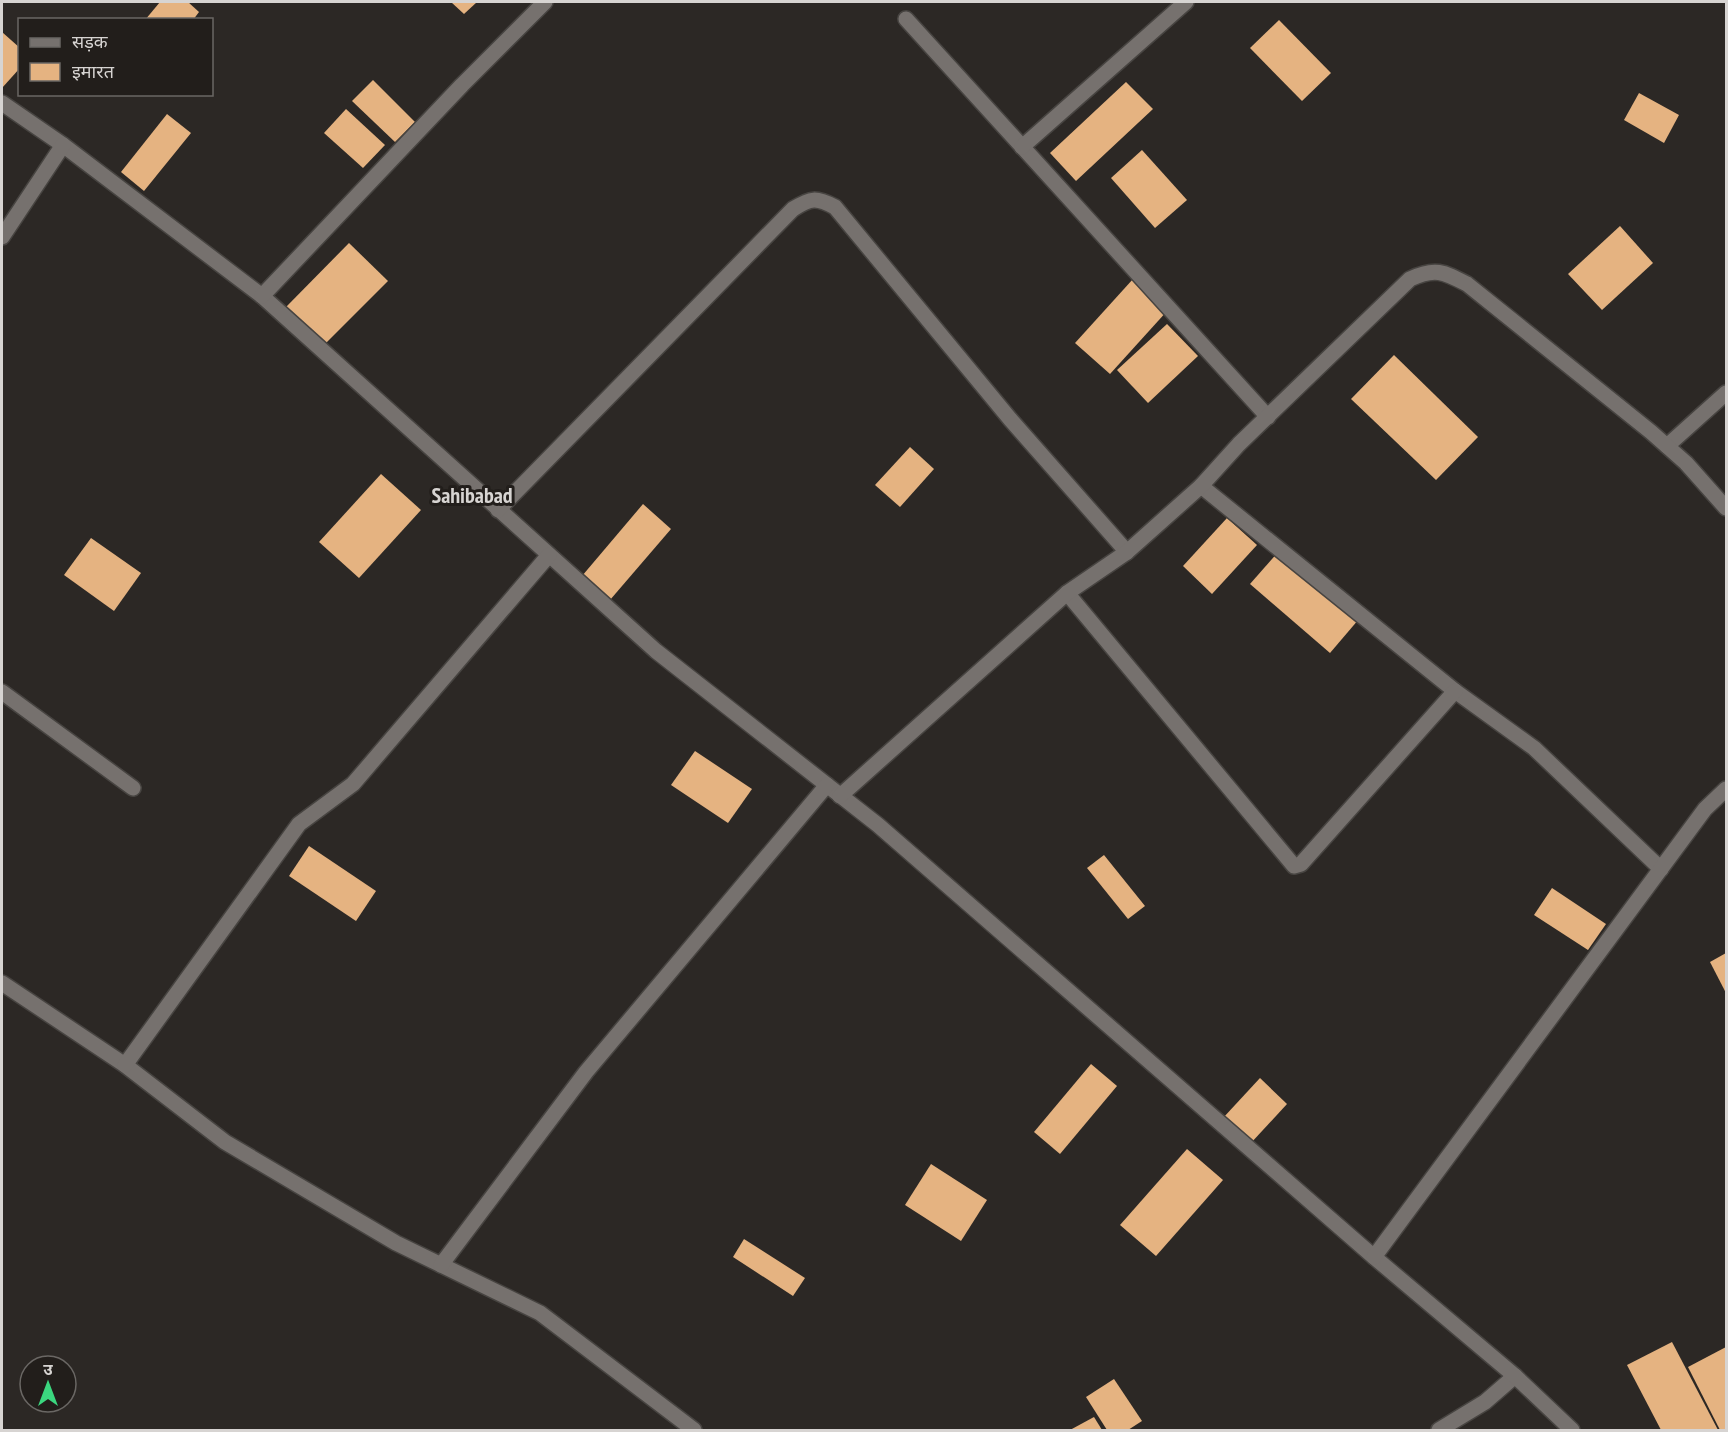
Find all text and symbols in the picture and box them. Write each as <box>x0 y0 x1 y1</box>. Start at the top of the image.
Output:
legend <box>18 18 213 96</box>
text: सड़क <box>72 30 109 53</box>
text: इमारत <box>72 60 115 83</box>
district label: Sahibabad <box>431 481 513 509</box>
north arrow <box>18 1354 78 1414</box>
text: उ <box>43 1359 53 1379</box>

